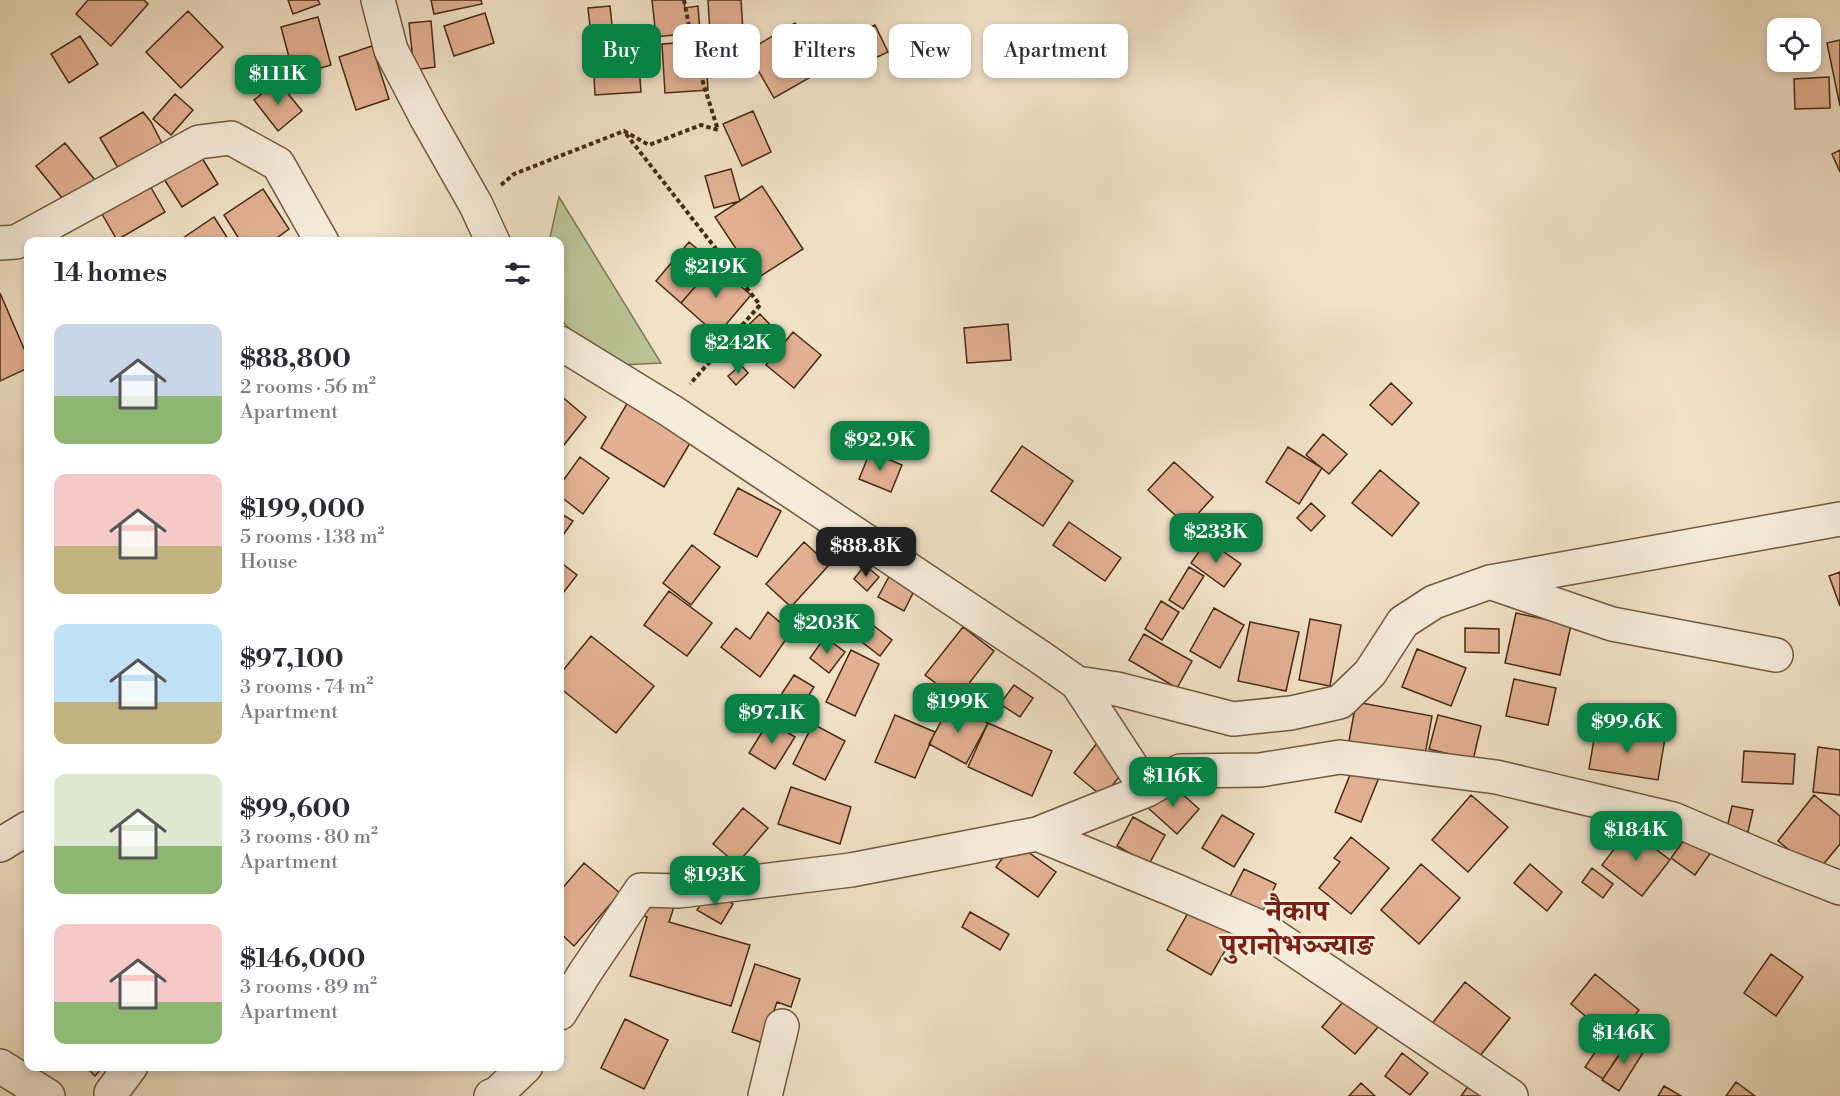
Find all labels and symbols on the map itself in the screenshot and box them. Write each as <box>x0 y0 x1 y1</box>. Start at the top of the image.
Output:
pin: $111K <box>236 55 320 106</box>
pin: $219K <box>674 248 758 299</box>
pin: $242K <box>696 324 780 375</box>
pin: $92.9K <box>831 421 929 472</box>
pin: $233K <box>1174 513 1258 564</box>
pin: $88.8K <box>817 527 915 578</box>
pin: $203K <box>785 604 869 655</box>
pin: $199K <box>916 683 1000 734</box>
pin: $97.1K <box>723 694 821 745</box>
pin: $99.6K <box>1578 703 1676 754</box>
pin: $116K <box>1131 757 1215 808</box>
pin: $184K <box>1594 811 1678 862</box>
pin: $193K <box>673 856 757 907</box>
district label: नैकाप पुरानोभञ्ज्याङ <box>1218 893 1376 965</box>
pin: $146K <box>1582 1014 1666 1065</box>

